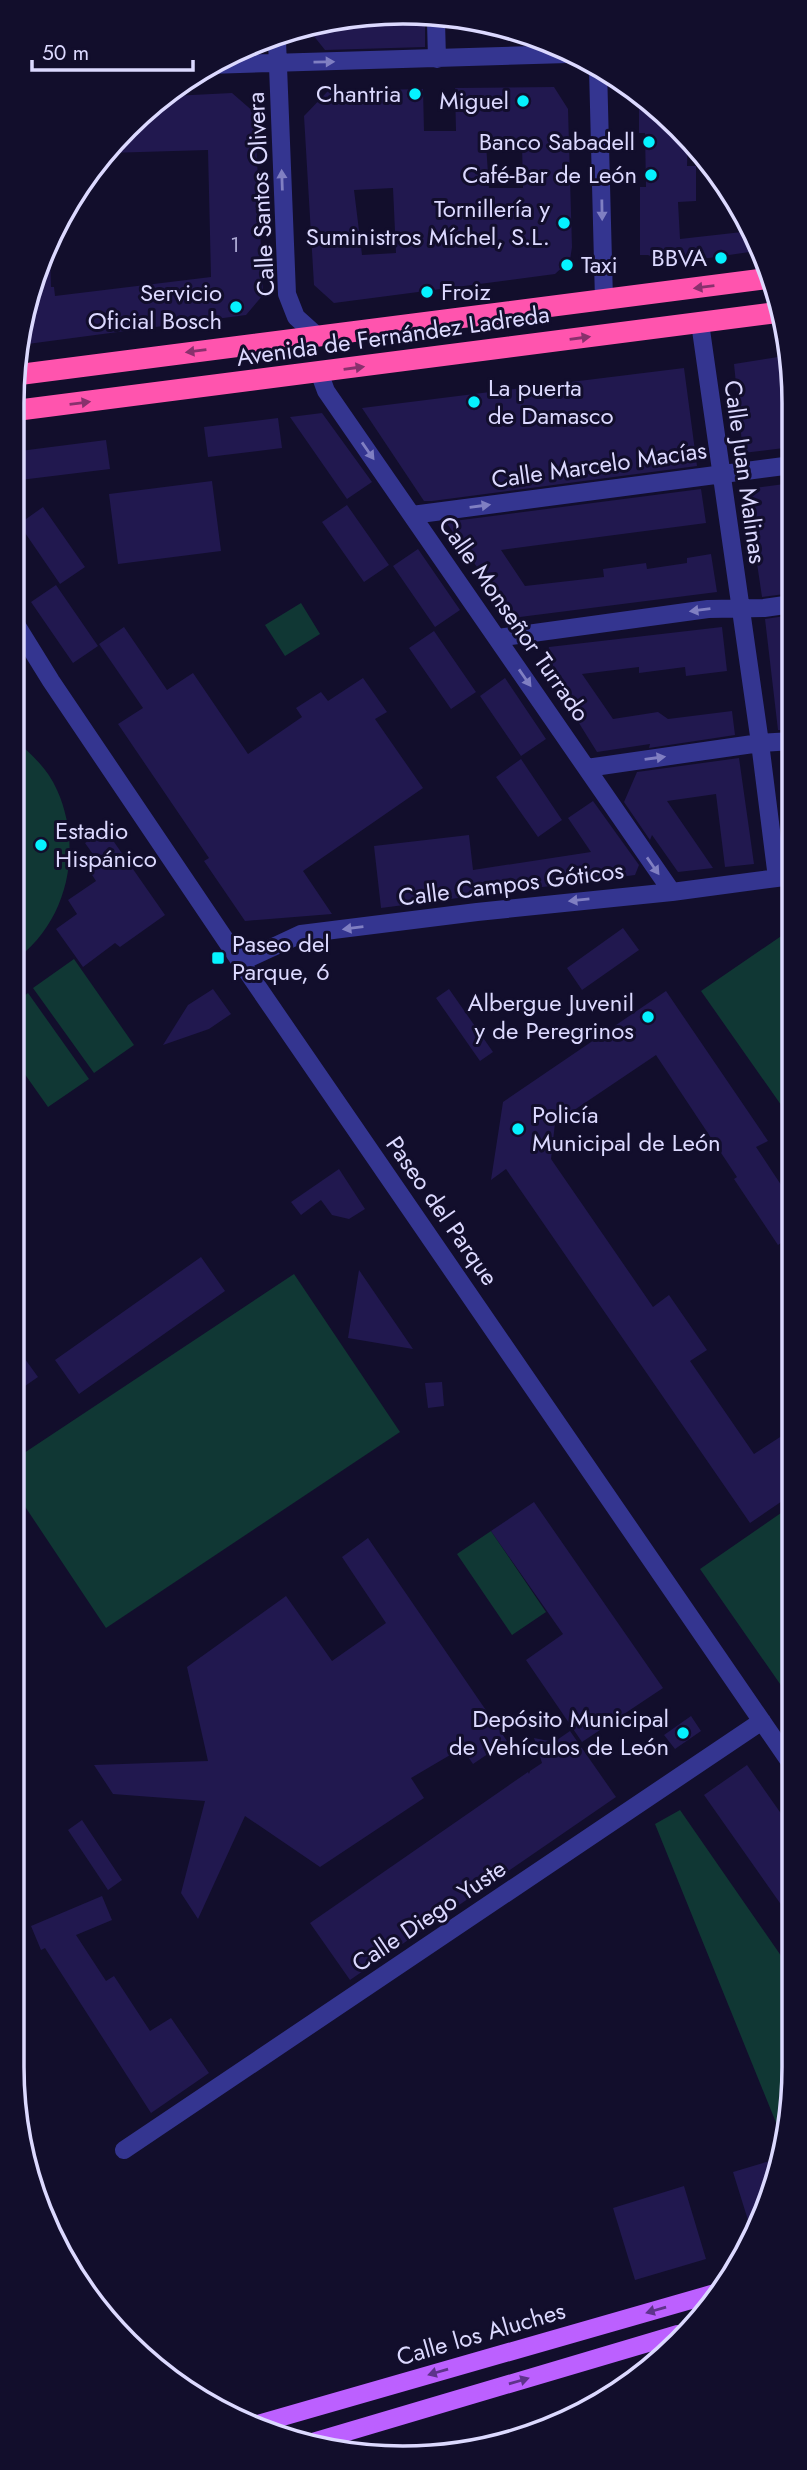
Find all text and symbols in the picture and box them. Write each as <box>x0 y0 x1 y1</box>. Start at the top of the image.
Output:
scale bar <box>32 28 192 72</box>
text: 50 m <box>42 38 89 68</box>
one-way arrow <box>314 56 336 67</box>
place label: Chantria <box>316 76 401 111</box>
place label: Miguel <box>439 83 509 118</box>
marker: Chantria <box>407 86 423 102</box>
street label: Calle Santos Olivera <box>238 91 283 297</box>
marker: Miguel <box>515 93 531 109</box>
place label: Banco Sabadell <box>479 124 635 159</box>
marker: Banco Sabadell <box>641 134 657 150</box>
place label: Café-Bar de León <box>462 157 637 192</box>
marker: Café-Bar de León <box>643 167 659 183</box>
one-way arrow <box>276 168 287 190</box>
place label: Tornillería y Suministros Míchel, S.L. <box>306 191 550 254</box>
one-way arrow <box>596 199 608 221</box>
marker: Tornillería y Suministros Míchel, S.L. <box>556 215 572 231</box>
house number: 1 <box>230 230 240 260</box>
place label: BBVA <box>651 240 707 275</box>
place label: Taxi <box>581 247 618 282</box>
marker: BBVA <box>713 250 729 266</box>
marker: Taxi <box>559 257 575 273</box>
place label: Froiz <box>441 274 491 309</box>
place label: Servicio Oficial Bosch <box>88 275 222 338</box>
one-way arrow <box>693 281 715 292</box>
marker: Froiz <box>419 284 435 300</box>
street label: Avenida de Fernández Ladreda <box>234 296 552 375</box>
marker: Servicio Oficial Bosch <box>228 299 244 315</box>
one-way arrow <box>569 332 591 343</box>
one-way arrow <box>185 346 207 357</box>
one-way arrow <box>343 362 365 373</box>
place label: La puerta de Damasco <box>488 370 614 433</box>
street label: Calle Juan Malinas <box>715 378 776 566</box>
marker: La puerta de Damasco <box>466 394 482 410</box>
one-way arrow <box>69 397 91 408</box>
street label: Calle Marcelo Macías <box>489 432 709 497</box>
one-way arrow <box>361 442 375 460</box>
one-way arrow <box>469 500 491 511</box>
street label: Calle Monseñor Turrado <box>430 509 599 728</box>
one-way arrow <box>689 605 711 616</box>
one-way arrow <box>518 669 532 687</box>
one-way arrow <box>644 753 666 764</box>
place label: Estadio Hispánico <box>55 813 157 876</box>
marker: Estadio Hispánico <box>33 837 49 853</box>
street label: Calle Campos Góticos <box>396 852 626 915</box>
one-way arrow <box>647 856 660 876</box>
one-way arrow <box>568 895 590 906</box>
one-way arrow <box>342 922 364 933</box>
place label: Paseo del Parque, 6 <box>232 926 330 989</box>
marker: Paseo del Parque, 6 <box>210 950 226 966</box>
place label: Albergue Juvenil y de Peregrinos <box>468 985 634 1048</box>
marker: Albergue Juvenil y de Peregrinos <box>640 1009 656 1025</box>
place label: Policía Municipal de León <box>532 1097 721 1160</box>
marker: Policía Municipal de León <box>510 1121 526 1137</box>
street label: Paseo del Parque <box>378 1129 507 1293</box>
place label: Depósito Municipal de Vehículos de León <box>449 1701 669 1764</box>
marker: Depósito Municipal de Vehículos de León <box>675 1725 691 1741</box>
street label: Calle Diego Yuste <box>345 1851 513 1980</box>
street label: Calle los Aluches <box>392 2293 569 2374</box>
one-way arrow <box>646 2305 667 2315</box>
one-way arrow <box>427 2368 448 2378</box>
one-way arrow <box>509 2376 530 2386</box>

